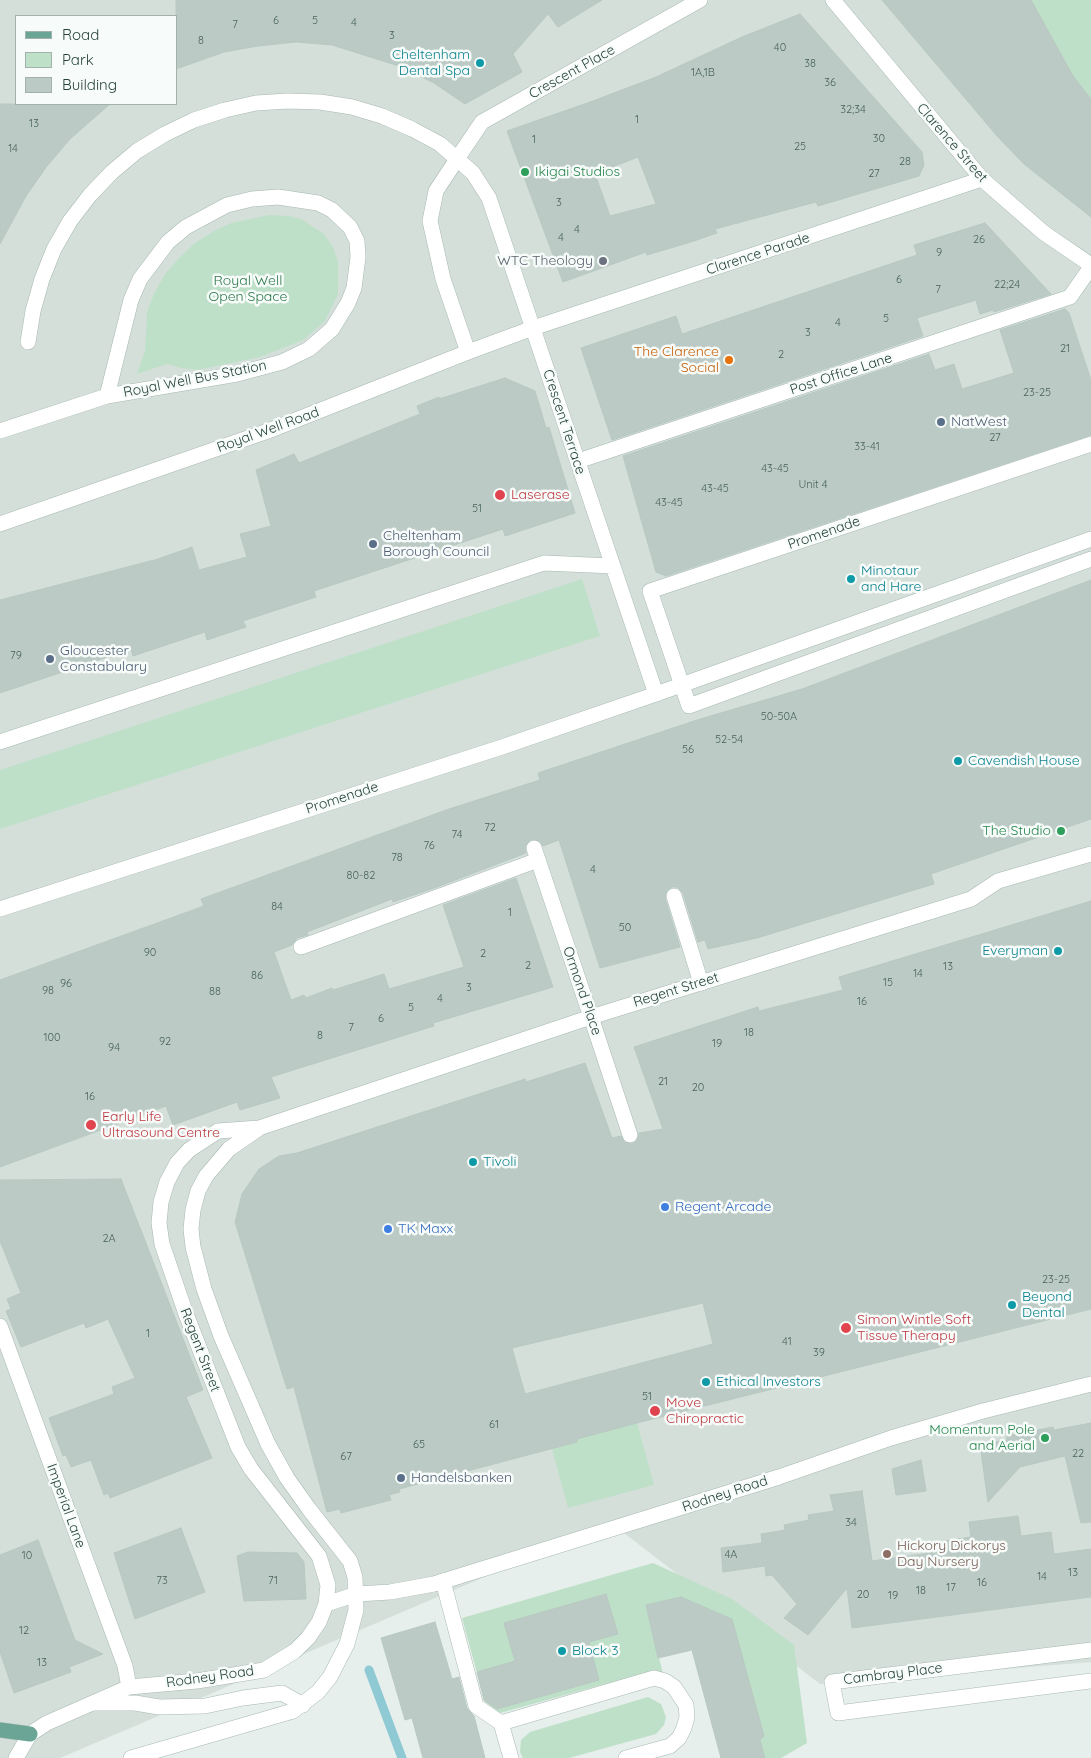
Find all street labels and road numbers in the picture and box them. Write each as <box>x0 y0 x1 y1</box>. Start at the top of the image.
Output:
street label: Crescent Place <box>526 41 618 103</box>
street label: Clarence Street <box>913 100 991 186</box>
street label: Clarence Parade <box>704 229 812 279</box>
street label: Post Office Lane <box>788 350 894 398</box>
street label: Royal Well Bus Station <box>122 357 268 401</box>
street label: Crescent Terrace <box>539 367 589 477</box>
street label: Royal Well Road <box>215 404 321 456</box>
street label: Promenade <box>786 513 862 553</box>
street label: Promenade <box>303 778 381 818</box>
street label: Ormond Place <box>559 944 605 1038</box>
street label: Regent Street <box>631 969 721 1011</box>
street label: Regent Street <box>176 1306 224 1394</box>
street label: Imperial Lane <box>43 1462 89 1550</box>
street label: Rodney Road <box>680 1472 770 1516</box>
street label: Cambray Place <box>843 1660 943 1688</box>
street label: Rodney Road <box>165 1663 255 1691</box>

